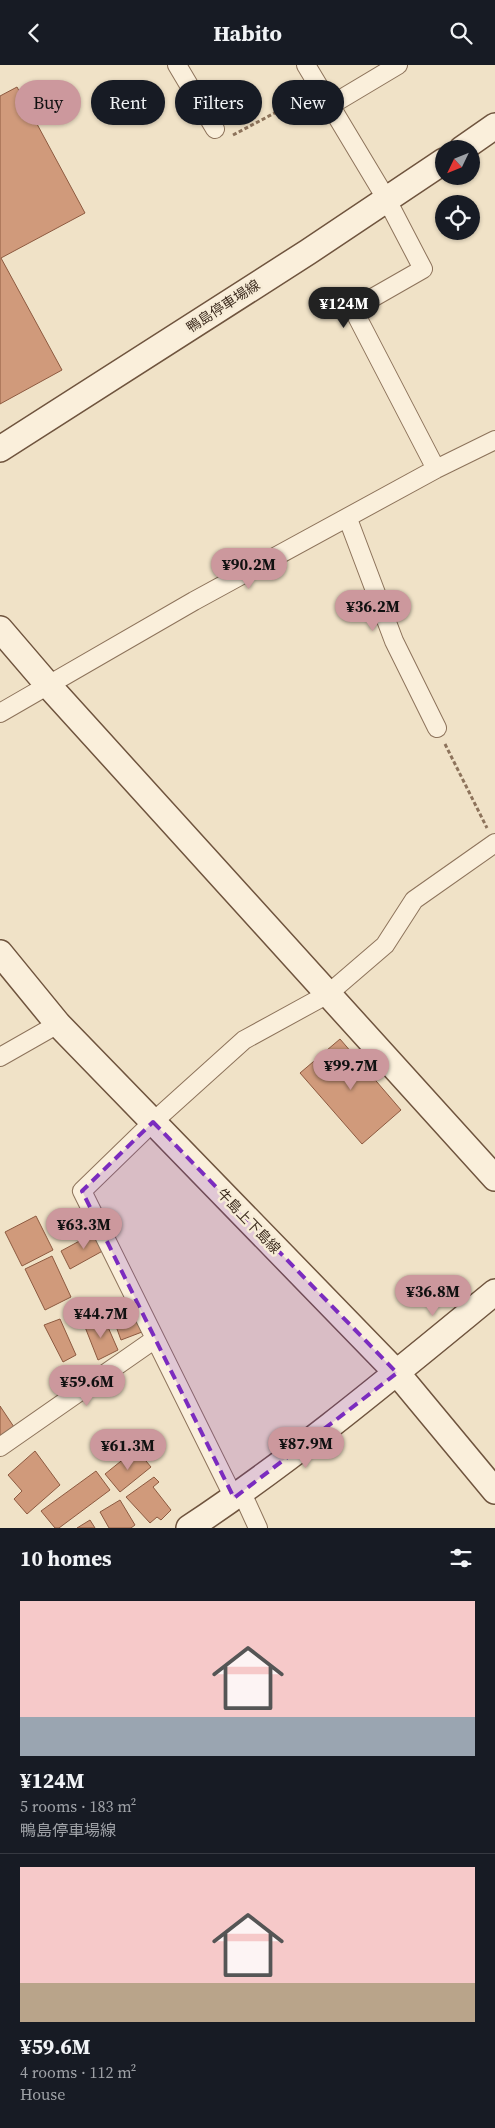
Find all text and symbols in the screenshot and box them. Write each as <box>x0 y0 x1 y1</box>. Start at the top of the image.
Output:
text: Habito <box>213 18 282 48</box>
icon: back <box>20 19 48 47</box>
icon: search <box>447 19 475 47</box>
chip: Buy <box>15 80 81 125</box>
chip: Rent <box>91 80 165 125</box>
chip: Filters <box>175 80 262 125</box>
chip: New <box>272 80 344 125</box>
north arrow <box>435 140 480 185</box>
map controls <box>435 140 480 240</box>
button: locate <box>435 195 480 240</box>
street label: 鴨島停車場線 <box>182 275 264 337</box>
pin: ¥124M <box>309 287 379 329</box>
text: ¥124M <box>319 292 369 314</box>
pin: ¥90.2M <box>208 547 290 590</box>
text: ¥90.2M <box>222 553 276 575</box>
pin: ¥36.2M <box>332 589 414 632</box>
text: ¥36.2M <box>346 595 400 617</box>
pin: ¥99.7M <box>310 1049 392 1091</box>
text: ¥99.7M <box>324 1054 378 1076</box>
street label: 牛島上下島線 <box>213 1184 285 1258</box>
pin: ¥63.3M <box>43 1207 125 1250</box>
text: ¥63.3M <box>57 1213 111 1235</box>
pin: ¥36.8M <box>392 1275 474 1317</box>
text: ¥36.8M <box>406 1280 460 1302</box>
pin: ¥44.7M <box>60 1297 142 1339</box>
text: ¥44.7M <box>74 1302 128 1324</box>
pin: ¥59.6M <box>46 1365 128 1407</box>
text: ¥59.6M <box>60 1370 114 1392</box>
pin: ¥87.9M <box>265 1427 347 1469</box>
pin: ¥61.3M <box>87 1429 169 1471</box>
text: ¥87.9M <box>279 1432 333 1454</box>
text: ¥61.3M <box>101 1434 155 1456</box>
text: 10 homes <box>20 1544 112 1573</box>
icon: filters <box>447 1544 475 1572</box>
icon: home <box>203 1633 293 1723</box>
text: ¥124M <box>20 1766 84 1795</box>
text: 5 rooms · 183 m² <box>20 1795 136 1817</box>
text: 鴨島停車場線 <box>20 1819 116 1841</box>
icon: home <box>203 1900 293 1990</box>
text: ¥59.6M <box>20 2032 91 2061</box>
text: 4 rooms · 112 m² <box>20 2061 136 2083</box>
text: House <box>20 2083 65 2105</box>

